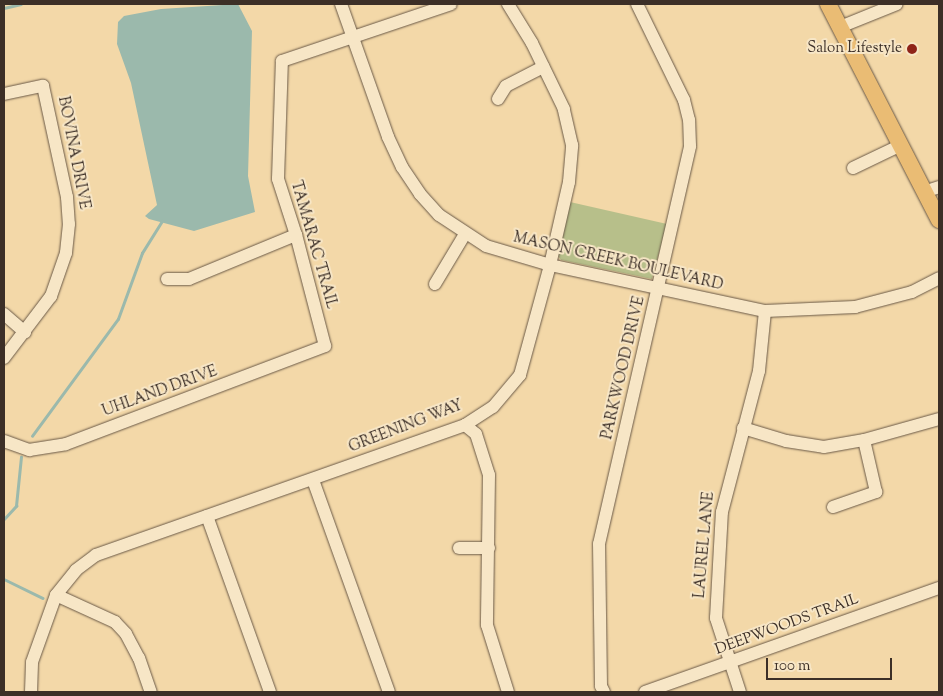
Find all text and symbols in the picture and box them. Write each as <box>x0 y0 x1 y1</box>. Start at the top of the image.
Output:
place label: Salon Lifestyle <box>807 40 902 58</box>
marker: Salon Lifestyle <box>906 43 918 55</box>
street label: BOVINA DRIVE <box>53 95 93 211</box>
street label: TAMARAC TRAIL <box>286 179 340 311</box>
street label: MASON CREEK BOULEVARD <box>511 229 725 295</box>
street label: PARKWOOD DRIVE <box>599 295 649 441</box>
street label: UHLAND DRIVE <box>100 363 220 421</box>
street label: GREENING WAY <box>346 397 466 457</box>
street label: LAUREL LANE <box>691 491 719 599</box>
street label: DEEPWOODS TRAIL <box>713 591 861 659</box>
scale bar <box>768 648 894 680</box>
text: 100 m <box>774 656 810 677</box>

